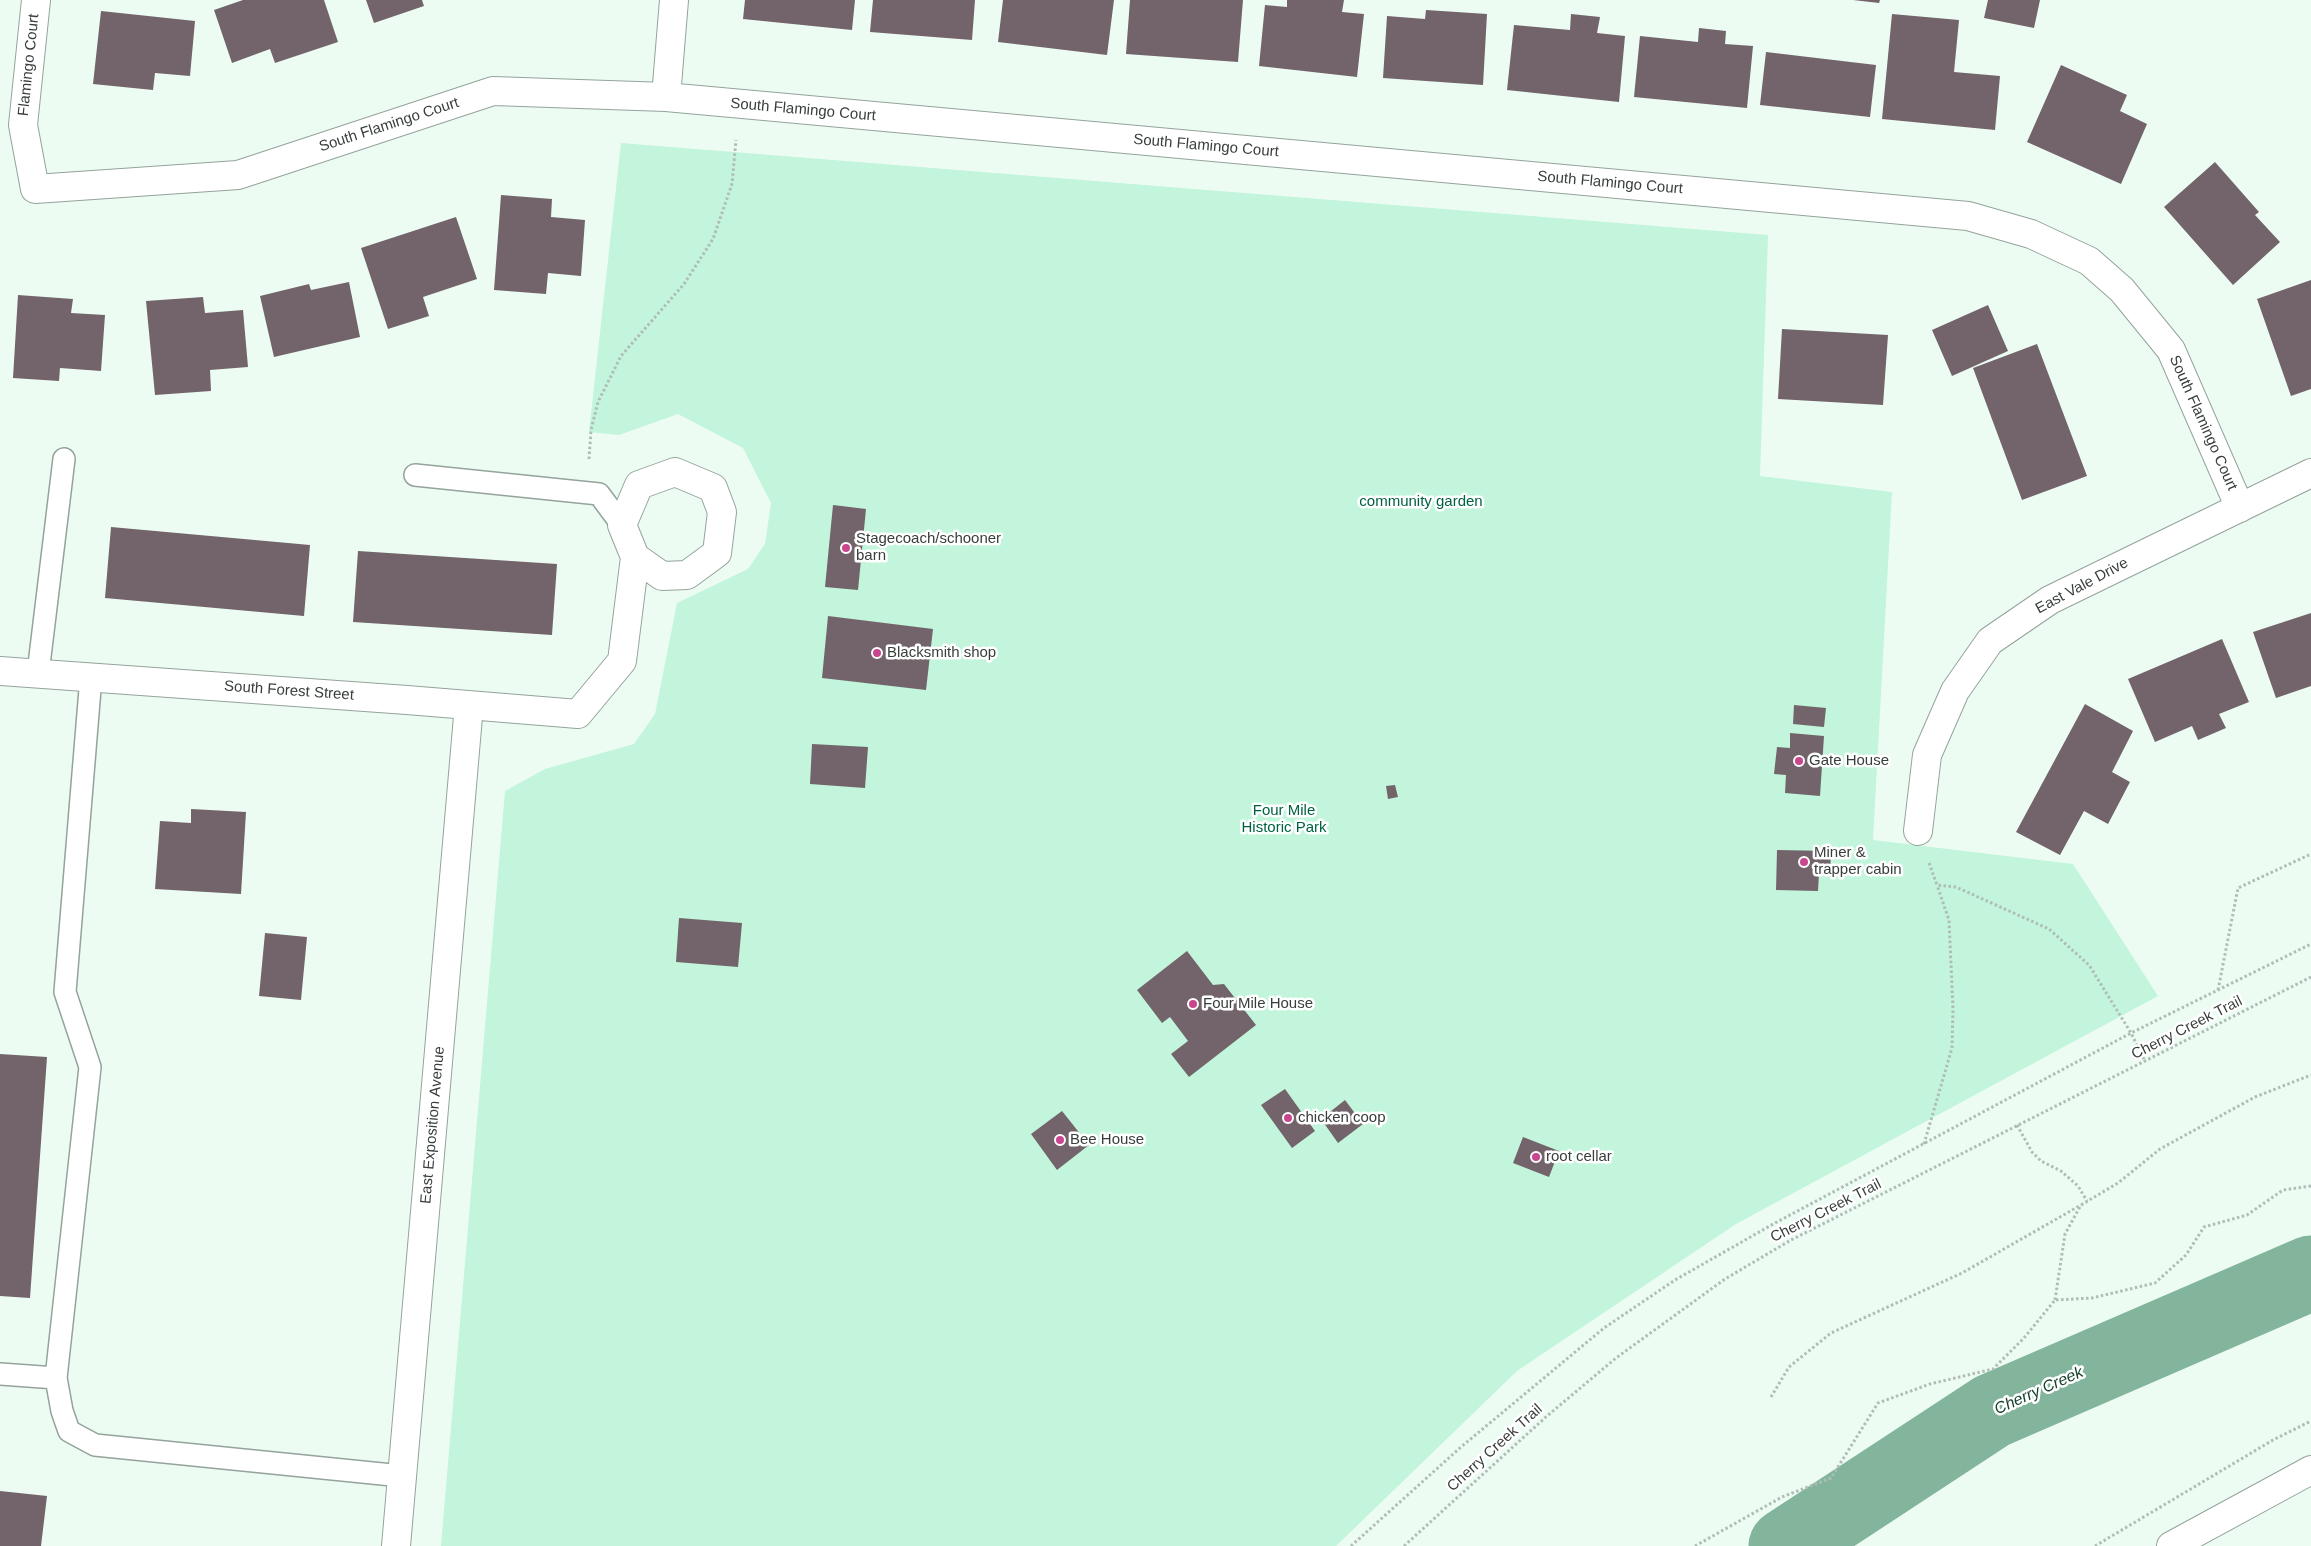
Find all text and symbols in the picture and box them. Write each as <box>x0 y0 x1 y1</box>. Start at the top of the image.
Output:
street label: Flamingo Court <box>15 13 43 117</box>
street label: South Flamingo Court <box>317 94 461 156</box>
street label: South Flamingo Court <box>730 95 876 125</box>
street label: South Flamingo Court <box>1133 131 1279 161</box>
street label: South Flamingo Court <box>1537 168 1683 198</box>
street label: South Flamingo Court <box>2165 353 2241 493</box>
park label: community garden <box>1359 493 1483 511</box>
place label: Stagecoach/schooner barn <box>856 530 1001 565</box>
marker: Stagecoach/schooner barn <box>840 542 852 554</box>
street label: East Vale Drive <box>2033 554 2131 618</box>
place label: Blacksmith shop <box>887 644 996 662</box>
marker: Blacksmith shop <box>871 647 883 659</box>
street label: South Forest Street <box>223 677 355 705</box>
place label: Gate House <box>1809 752 1889 770</box>
marker: Gate House <box>1793 755 1805 767</box>
park label: Four Mile Historic Park <box>1241 802 1327 837</box>
place label: Miner & trapper cabin <box>1814 844 1902 879</box>
marker: Miner & trapper cabin <box>1798 856 1810 868</box>
street label: Cherry Creek Trail <box>2129 992 2245 1064</box>
place label: Four Mile House <box>1203 995 1313 1013</box>
marker: Four Mile House <box>1187 998 1199 1010</box>
street label: East Exposition Avenue <box>417 1045 449 1205</box>
place label: chicken coop <box>1298 1109 1386 1127</box>
marker: chicken coop <box>1282 1112 1294 1124</box>
place label: Bee House <box>1070 1131 1144 1149</box>
marker: Bee House <box>1054 1134 1066 1146</box>
place label: root cellar <box>1546 1148 1612 1166</box>
marker: root cellar <box>1530 1151 1542 1163</box>
street label: Cherry Creek Trail <box>1768 1175 1884 1247</box>
water label: Cherry Creek <box>1992 1363 2086 1419</box>
street label: Cherry Creek Trail <box>1444 1401 1546 1495</box>

